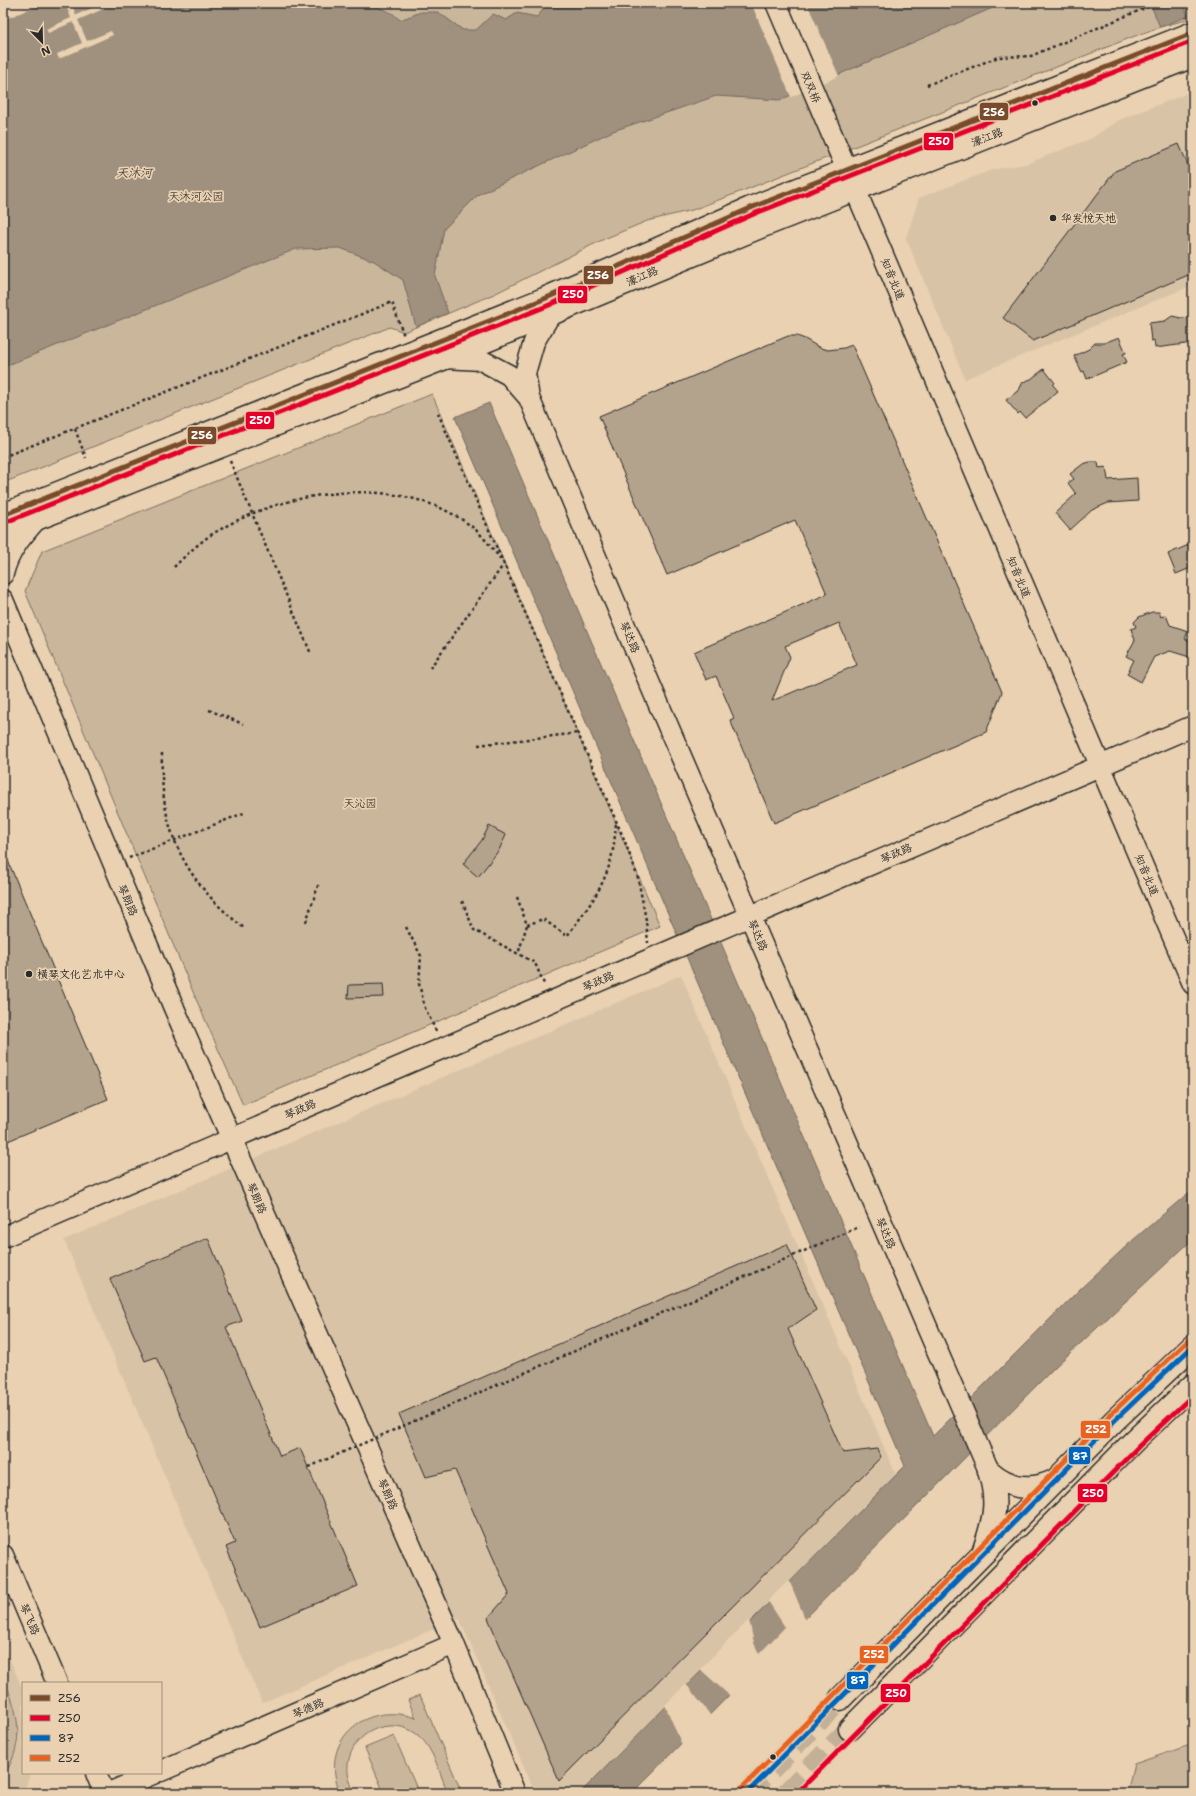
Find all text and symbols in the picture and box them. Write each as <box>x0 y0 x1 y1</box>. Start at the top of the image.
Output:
north arrow <box>22 22 62 62</box>
text: N <box>39 42 53 59</box>
street label: 双双桥 <box>797 69 824 105</box>
unlabelled marker <box>1030 98 1040 108</box>
line badge: Z56 <box>979 102 1009 121</box>
text: Z56 <box>983 105 1005 120</box>
street label: 濠江路 <box>969 125 1005 150</box>
line badge: Z50 <box>923 132 954 151</box>
text: Z50 <box>928 134 950 149</box>
water label: 天沐河 <box>116 165 154 181</box>
park label: 天沐河公园 <box>169 189 224 204</box>
place label: 华发悦天地 <box>1061 211 1116 226</box>
marker: 华发悦天地 <box>1048 213 1058 223</box>
street label: 知音北道 <box>877 256 908 302</box>
street label: 濠江路 <box>624 263 660 290</box>
line badge: Z56 <box>583 265 614 285</box>
text: Z56 <box>587 268 609 283</box>
line badge: Z50 <box>557 285 588 304</box>
text: Z50 <box>562 287 584 302</box>
line badge: Z50 <box>245 411 275 430</box>
text: Z50 <box>249 413 271 428</box>
line badge: Z56 <box>187 426 217 445</box>
text: Z56 <box>191 428 213 443</box>
street label: 知音北道 <box>1003 554 1034 600</box>
street label: 琴达路 <box>616 619 643 655</box>
park label: 天沁园 <box>344 796 377 811</box>
street label: 琴政路 <box>878 840 914 867</box>
street label: 知音北道 <box>1131 852 1162 898</box>
street label: 琴朗路 <box>114 882 141 918</box>
street label: 琴达路 <box>744 917 771 953</box>
place label: 横琴文化艺术中心 <box>37 967 125 982</box>
street label: 琴政路 <box>580 968 616 995</box>
marker: 横琴文化艺术中心 <box>24 969 34 979</box>
street label: 琴政路 <box>282 1096 318 1123</box>
street label: 琴朗路 <box>243 1180 270 1216</box>
street label: 琴达路 <box>872 1215 899 1251</box>
line badge: Z52 <box>1080 1420 1111 1439</box>
text: Z52 <box>1085 1422 1107 1437</box>
line badge: 87 <box>1068 1446 1091 1465</box>
text: 87 <box>1072 1449 1088 1464</box>
street label: 琴朗路 <box>374 1476 401 1512</box>
line badge: Z50 <box>1077 1483 1108 1503</box>
text: Z50 <box>1082 1486 1104 1501</box>
street label: 琴飞路 <box>16 1601 43 1637</box>
line badge: Z52 <box>859 1645 889 1664</box>
text: Z52 <box>863 1647 885 1662</box>
line badge: 87 <box>846 1671 869 1690</box>
text: 87 <box>850 1673 866 1688</box>
legend <box>22 1682 162 1774</box>
line badge: Z50 <box>880 1683 911 1703</box>
text: Z50 <box>885 1686 907 1701</box>
text: Z56 <box>58 1690 81 1706</box>
street label: 琴德路 <box>290 1695 326 1722</box>
text: Z50 <box>58 1710 81 1726</box>
text: 87 <box>58 1730 74 1746</box>
text: Z52 <box>58 1750 80 1766</box>
unlabelled marker <box>768 1752 778 1762</box>

